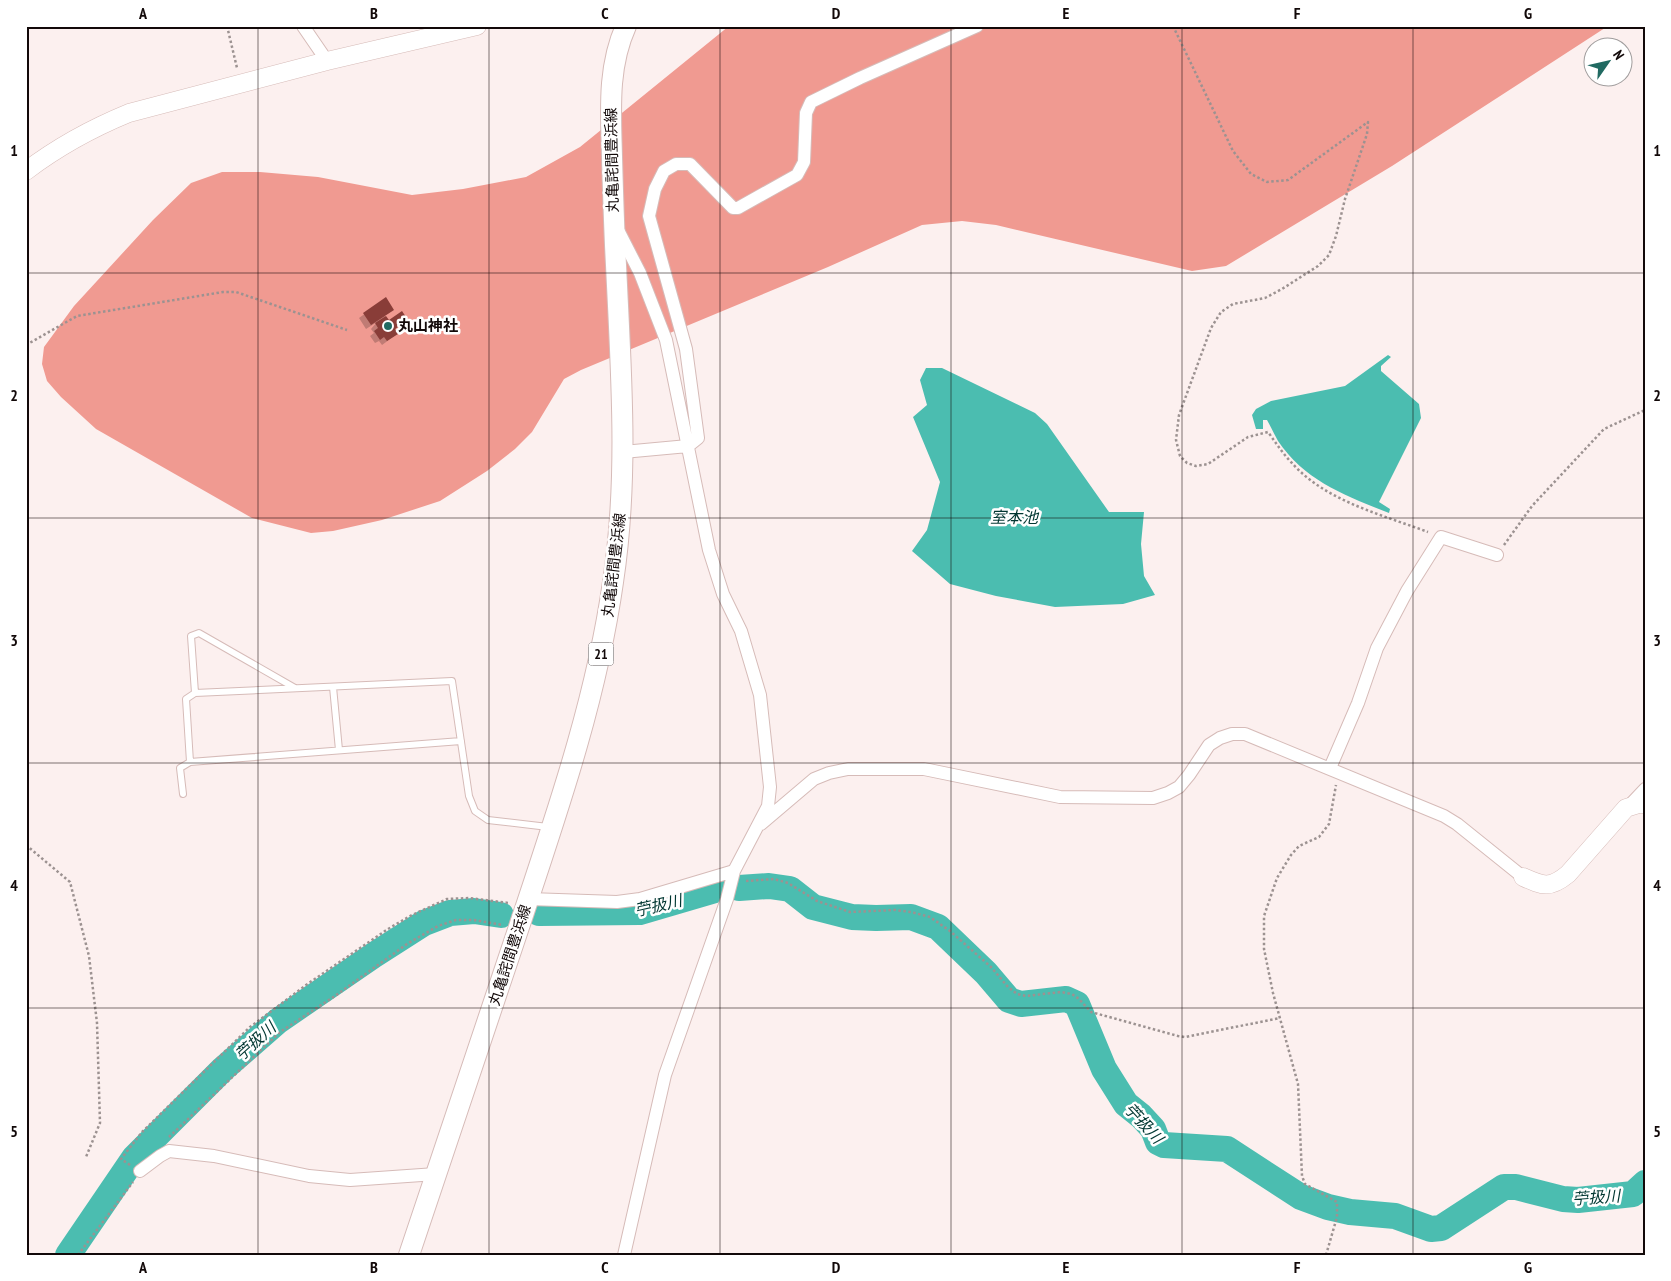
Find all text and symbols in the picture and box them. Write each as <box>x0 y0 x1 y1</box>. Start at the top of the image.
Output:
text: A <box>138 3 148 23</box>
text: B <box>370 3 378 23</box>
text: C <box>601 3 609 23</box>
text: D <box>832 3 841 23</box>
text: E <box>1063 3 1070 23</box>
text: F <box>1294 3 1301 23</box>
text: G <box>1524 3 1532 23</box>
north arrow <box>1584 38 1634 88</box>
text: N <box>1609 47 1628 63</box>
street label: 丸亀詫間豊浜線 <box>601 107 622 213</box>
text: 1 <box>10 140 18 160</box>
text: 1 <box>1653 140 1661 160</box>
place label: 丸山神社 <box>398 316 458 335</box>
marker: 丸山神社 <box>382 320 394 332</box>
text: 2 <box>10 385 18 405</box>
text: 2 <box>1653 385 1661 405</box>
water label: 室本池 <box>990 507 1040 527</box>
street label: 丸亀詫間豊浜線 <box>598 512 629 618</box>
text: 3 <box>10 630 18 650</box>
text: 3 <box>1653 630 1661 650</box>
road number: 21 <box>588 642 614 666</box>
text: 4 <box>10 875 18 895</box>
text: 4 <box>1653 875 1661 895</box>
water label: 苧扱川 <box>632 889 686 920</box>
street label: 丸亀詫間豊浜線 <box>484 902 535 1008</box>
water label: 苧扱川 <box>230 1016 281 1064</box>
water label: 苧扱川 <box>1120 1099 1169 1149</box>
text: 5 <box>10 1121 18 1141</box>
text: 5 <box>1653 1121 1661 1141</box>
water label: 苧扱川 <box>1571 1185 1623 1209</box>
text: A <box>138 1257 148 1277</box>
text: B <box>370 1257 378 1277</box>
text: C <box>601 1257 609 1277</box>
text: D <box>832 1257 841 1277</box>
text: E <box>1063 1257 1070 1277</box>
text: F <box>1294 1257 1301 1277</box>
text: G <box>1524 1257 1532 1277</box>

